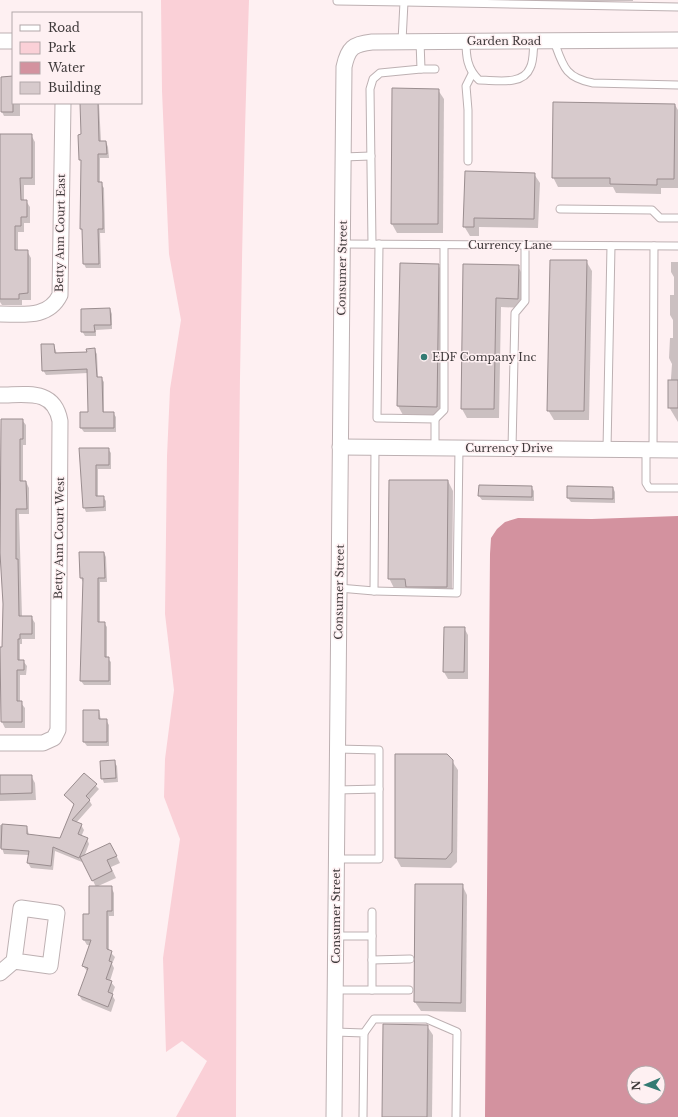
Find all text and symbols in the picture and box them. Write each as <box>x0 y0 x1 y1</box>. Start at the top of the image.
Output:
legend <box>12 12 142 104</box>
text: Road <box>48 20 80 35</box>
street label: Garden Road <box>467 34 542 48</box>
text: Park <box>48 40 76 55</box>
text: Water <box>47 60 85 75</box>
text: Building <box>48 80 102 95</box>
street label: Betty Ann Court East <box>52 173 68 292</box>
street label: Consumer Street <box>334 219 350 316</box>
street label: Currency Lane <box>468 238 552 252</box>
place label: EDF Company Inc <box>432 350 537 364</box>
marker: EDF Company Inc <box>419 352 429 362</box>
street label: Currency Drive <box>465 441 553 455</box>
street label: Betty Ann Court West <box>51 476 67 599</box>
street label: Consumer Street <box>331 543 347 640</box>
street label: Consumer Street <box>329 868 343 964</box>
north arrow <box>626 1065 666 1105</box>
text: N <box>629 1079 643 1091</box>

